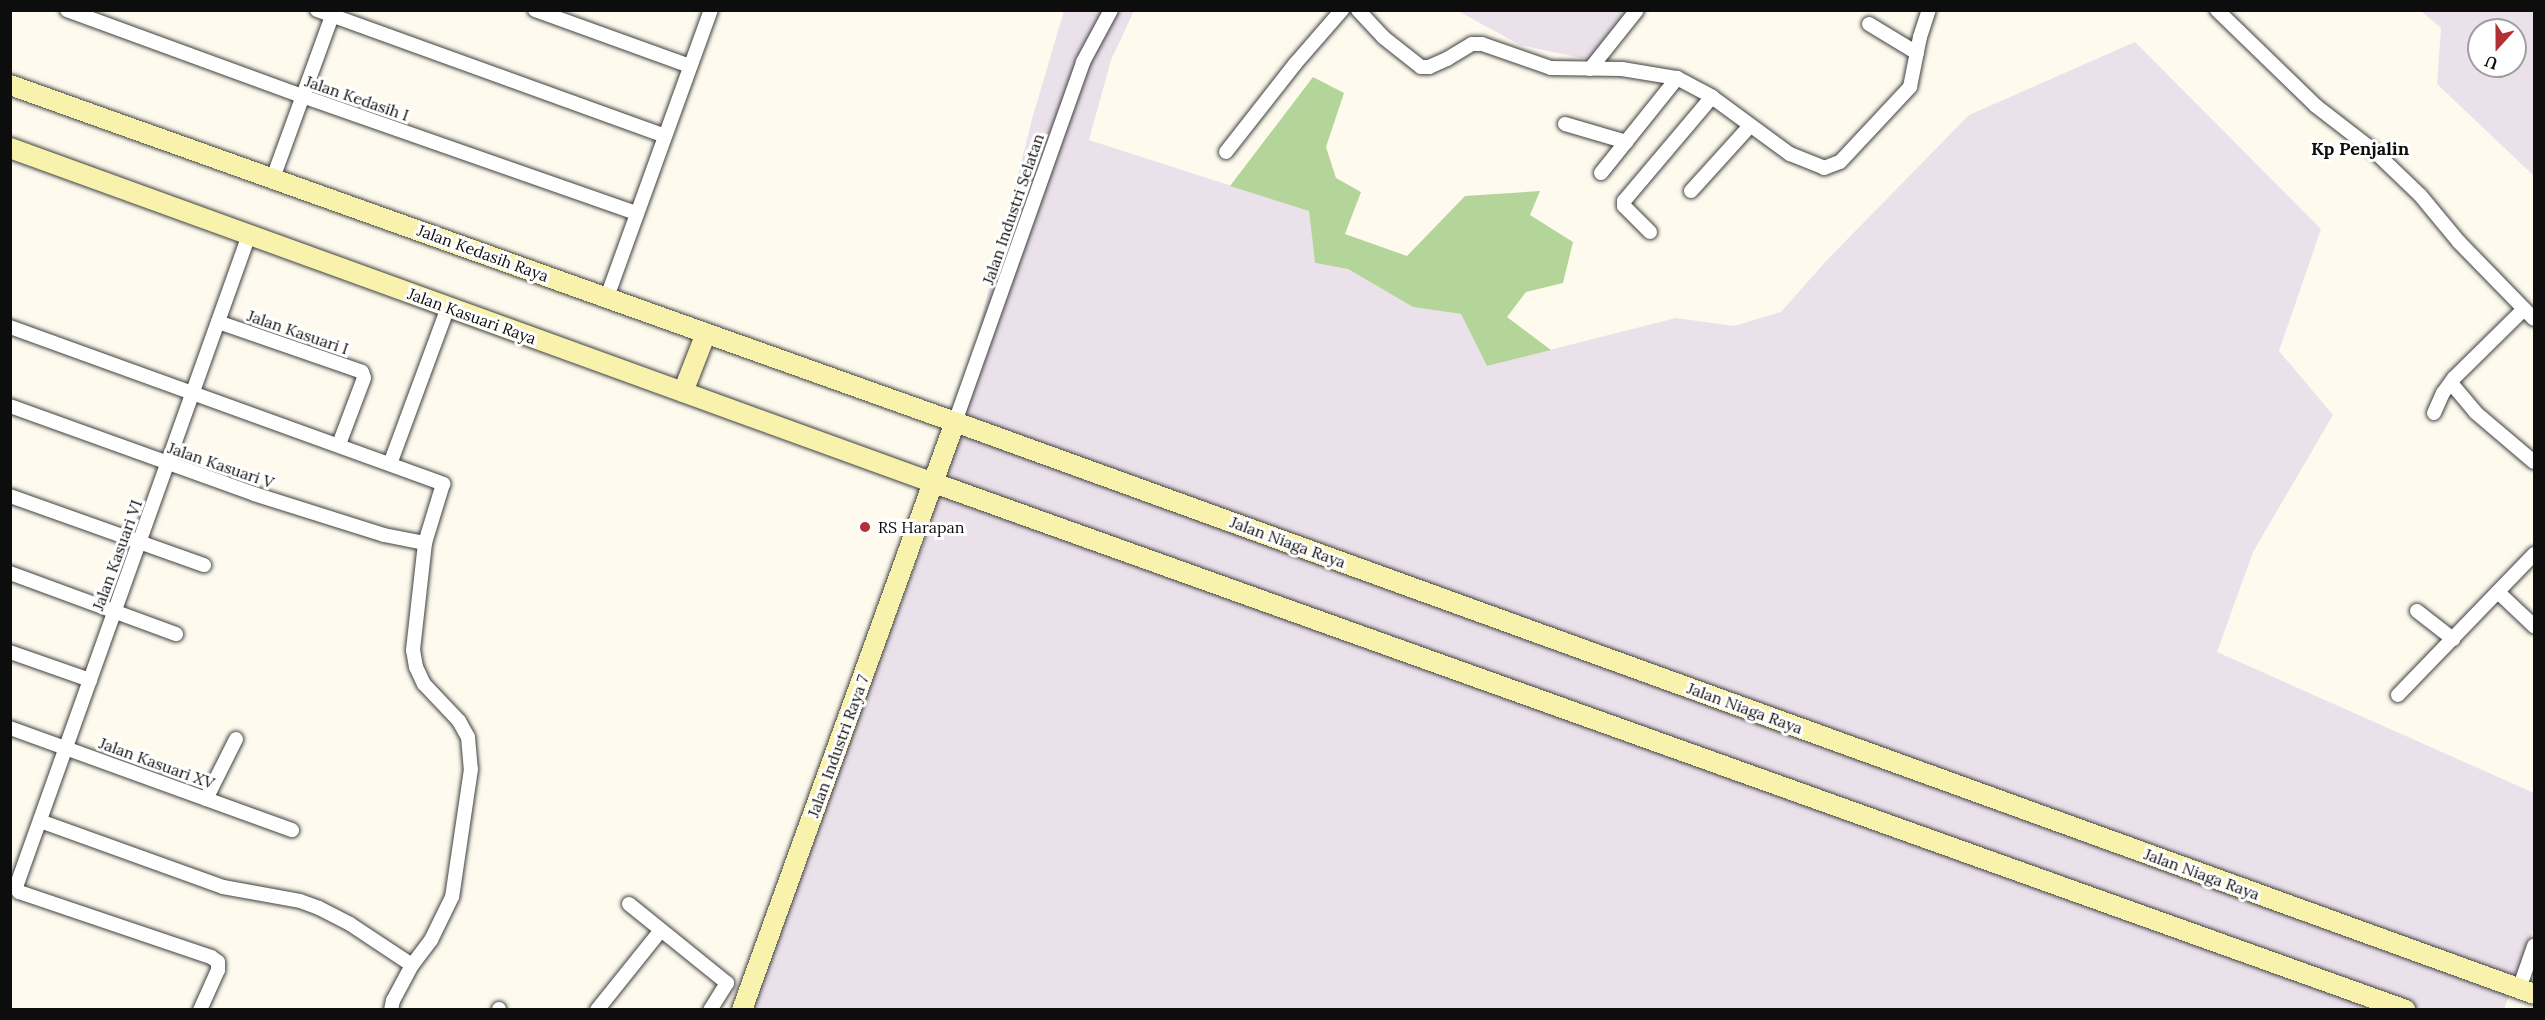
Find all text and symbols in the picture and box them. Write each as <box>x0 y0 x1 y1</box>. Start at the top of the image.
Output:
north arrow <box>2467 18 2527 78</box>
text: U <box>2482 51 2501 74</box>
street label: Jalan Kedasih I <box>302 71 412 125</box>
street label: Jalan Industri Selatan <box>978 131 1048 287</box>
district label: Kp Penjalin <box>2311 138 2409 160</box>
street label: Jalan Kedasih Raya <box>415 220 551 286</box>
street label: Jalan Kasuari Raya <box>405 284 539 348</box>
street label: Jalan Kasuari I <box>245 306 351 358</box>
street label: Jalan Kasuari V <box>165 438 277 492</box>
street label: Jalan Kasuari VI <box>88 497 146 613</box>
street label: Jalan Niaga Raya <box>1228 512 1348 572</box>
place label: RS Harapan <box>878 517 965 537</box>
marker: RS Harapan <box>856 518 874 536</box>
street label: Jalan Industri Raya 7 <box>803 672 873 820</box>
street label: Jalan Niaga Raya <box>1685 678 1805 738</box>
street label: Jalan Kasuari XV <box>97 733 217 793</box>
street label: Jalan Niaga Raya <box>2142 844 2262 904</box>

